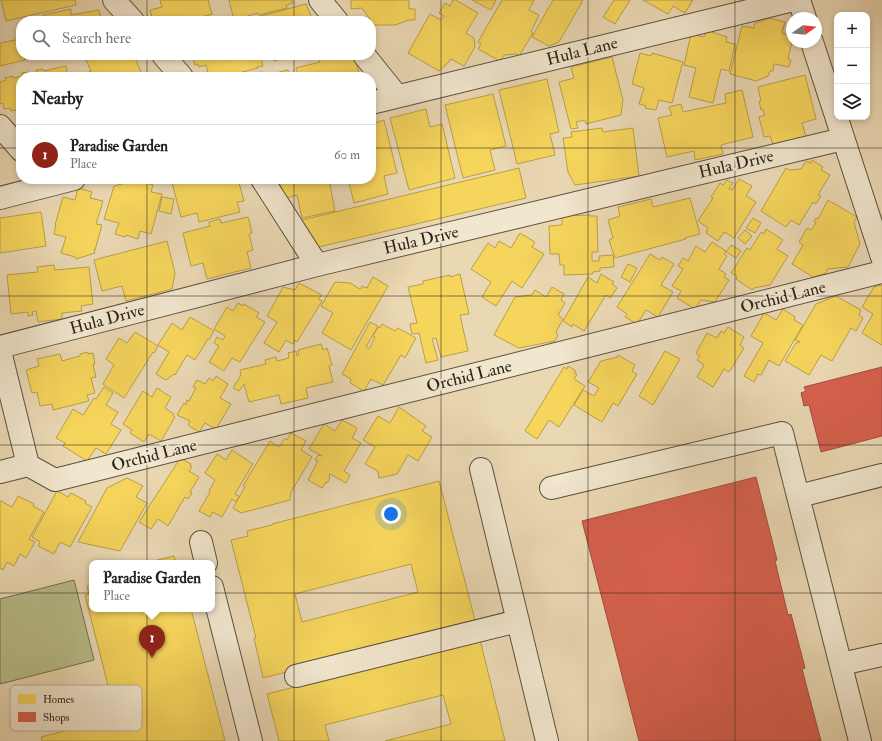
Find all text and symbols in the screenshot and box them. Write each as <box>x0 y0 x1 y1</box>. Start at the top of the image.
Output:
north arrow <box>786 12 822 48</box>
map controls <box>834 12 870 120</box>
button: + <box>834 12 870 48</box>
search box <box>16 16 376 60</box>
icon: search <box>30 27 52 49</box>
text: Search here <box>62 29 131 48</box>
street label: Hula Lane <box>544 32 620 70</box>
button: − <box>834 48 870 84</box>
button: layers <box>834 84 870 120</box>
text: Nearby <box>32 88 83 109</box>
text: Paradise Garden <box>70 137 168 156</box>
street label: Hula Drive <box>696 145 776 183</box>
text: 1 <box>43 147 47 163</box>
text: 60 m <box>334 147 360 163</box>
text: Place <box>70 156 97 172</box>
street label: Hula Drive <box>381 221 461 259</box>
street label: Orchid Lane <box>738 276 828 318</box>
street label: Hula Drive <box>67 299 147 339</box>
street label: Orchid Lane <box>424 355 514 397</box>
street label: Orchid Lane <box>109 434 199 476</box>
your location <box>381 504 401 524</box>
popup <box>89 560 215 612</box>
text: Paradise Garden <box>103 569 201 588</box>
text: Place <box>103 588 130 604</box>
pin: 1 <box>139 625 165 658</box>
legend <box>10 685 142 731</box>
text: Homes <box>43 693 74 706</box>
text: Shops <box>43 711 70 725</box>

